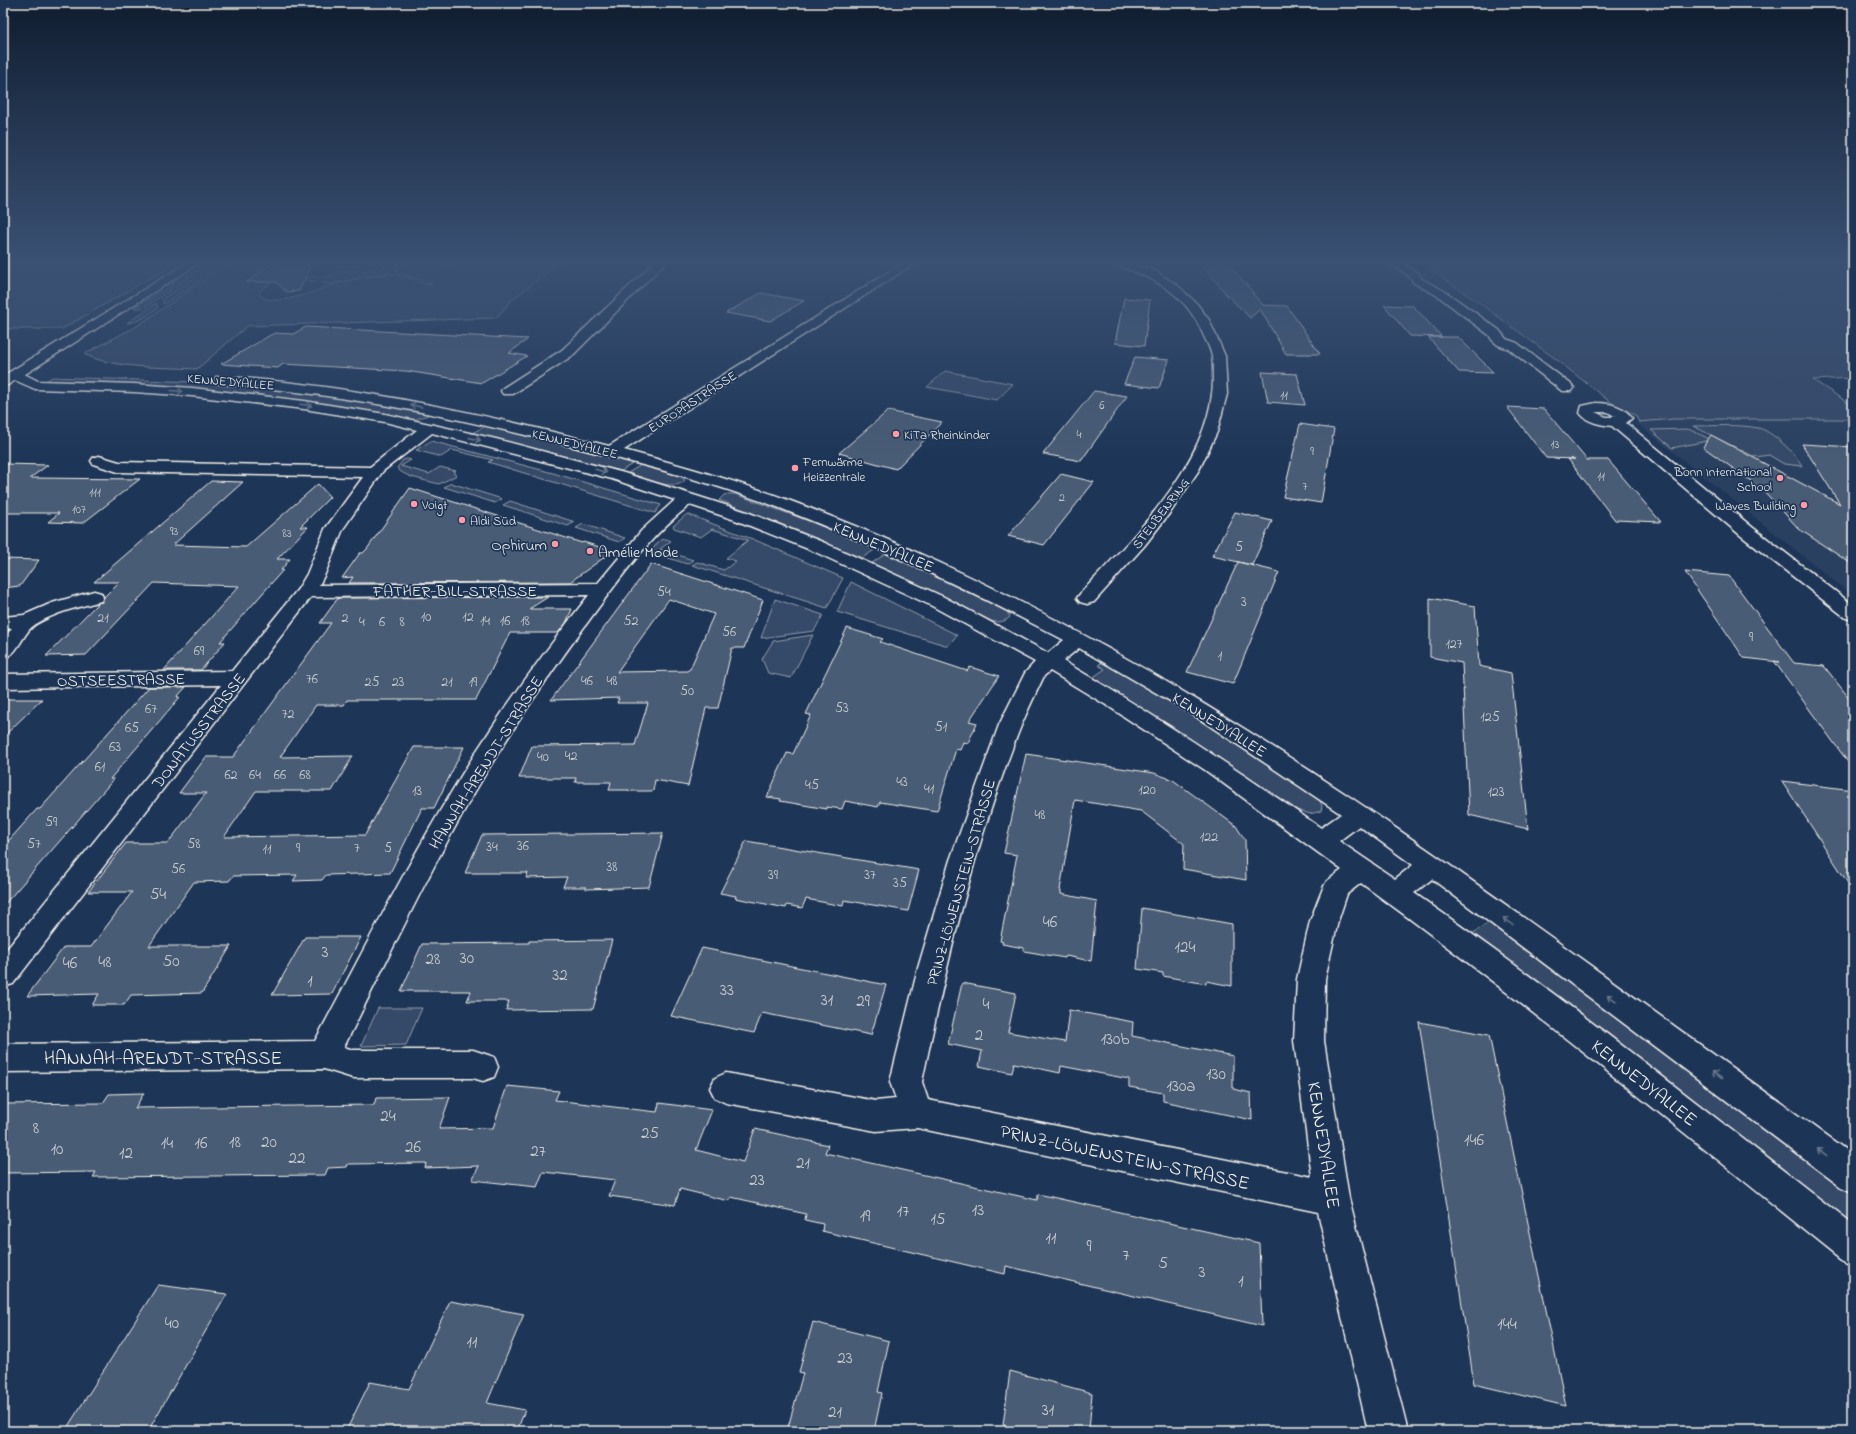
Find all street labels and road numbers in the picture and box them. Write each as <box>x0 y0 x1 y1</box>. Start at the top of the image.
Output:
street label: EUROPASTRASSE <box>645 366 741 438</box>
street label: KENNEDYALLEE <box>186 369 275 396</box>
street label: KENNEDYALLEE <box>530 425 620 464</box>
street label: STEUBENRING <box>1128 474 1194 553</box>
street label: KENNEDYALLEE <box>829 516 938 580</box>
street label: FATHER-BILL-STRASSE <box>372 580 537 604</box>
street label: OSTSEESTRASSE <box>57 668 185 694</box>
street label: DONATUSSTRASSE <box>146 668 252 795</box>
street label: HANNAH-ARENDT-STRASSE <box>423 672 550 854</box>
street label: KENNEDYALLEE <box>1167 687 1271 764</box>
street label: PRINZ-LÖWENSTEIN-STRASSE <box>921 776 1003 989</box>
street label: KENNEDYALLEE <box>1585 1034 1702 1134</box>
street label: HANNAH-ARENDT-STRASSE <box>44 1046 282 1073</box>
street label: KENNEDYALLEE <box>1299 1080 1346 1211</box>
street label: PRINZ-LÖWENSTEIN-STRASSE <box>997 1119 1252 1198</box>

